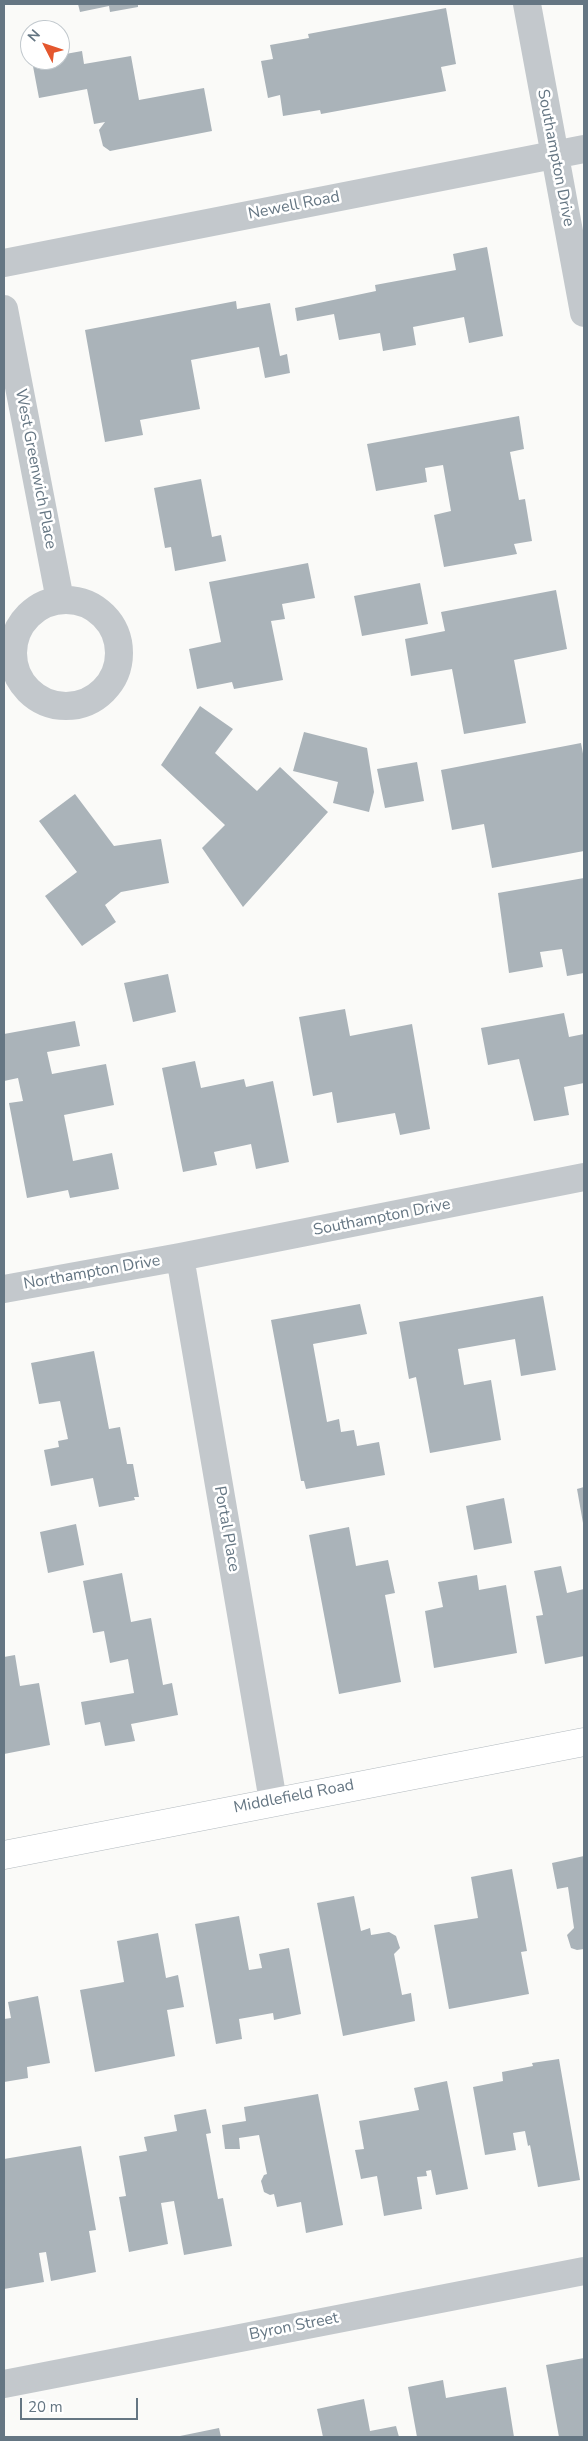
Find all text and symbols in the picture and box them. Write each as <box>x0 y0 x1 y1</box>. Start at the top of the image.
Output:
north arrow <box>20 20 70 70</box>
text: N <box>23 25 45 46</box>
street label: Southampton Drive <box>532 88 578 228</box>
street label: Newell Road <box>247 188 341 224</box>
street label: West Greenwich Place <box>10 387 60 551</box>
street label: Southampton Drive <box>312 1195 452 1241</box>
street label: Northampton Drive <box>22 1252 162 1294</box>
street label: Portal Place <box>209 1485 243 1573</box>
street label: Middlefield Road <box>232 1776 356 1818</box>
street label: Byron Street <box>248 2309 340 2345</box>
scale bar <box>22 2388 140 2420</box>
text: 20 m <box>28 2397 63 2417</box>

